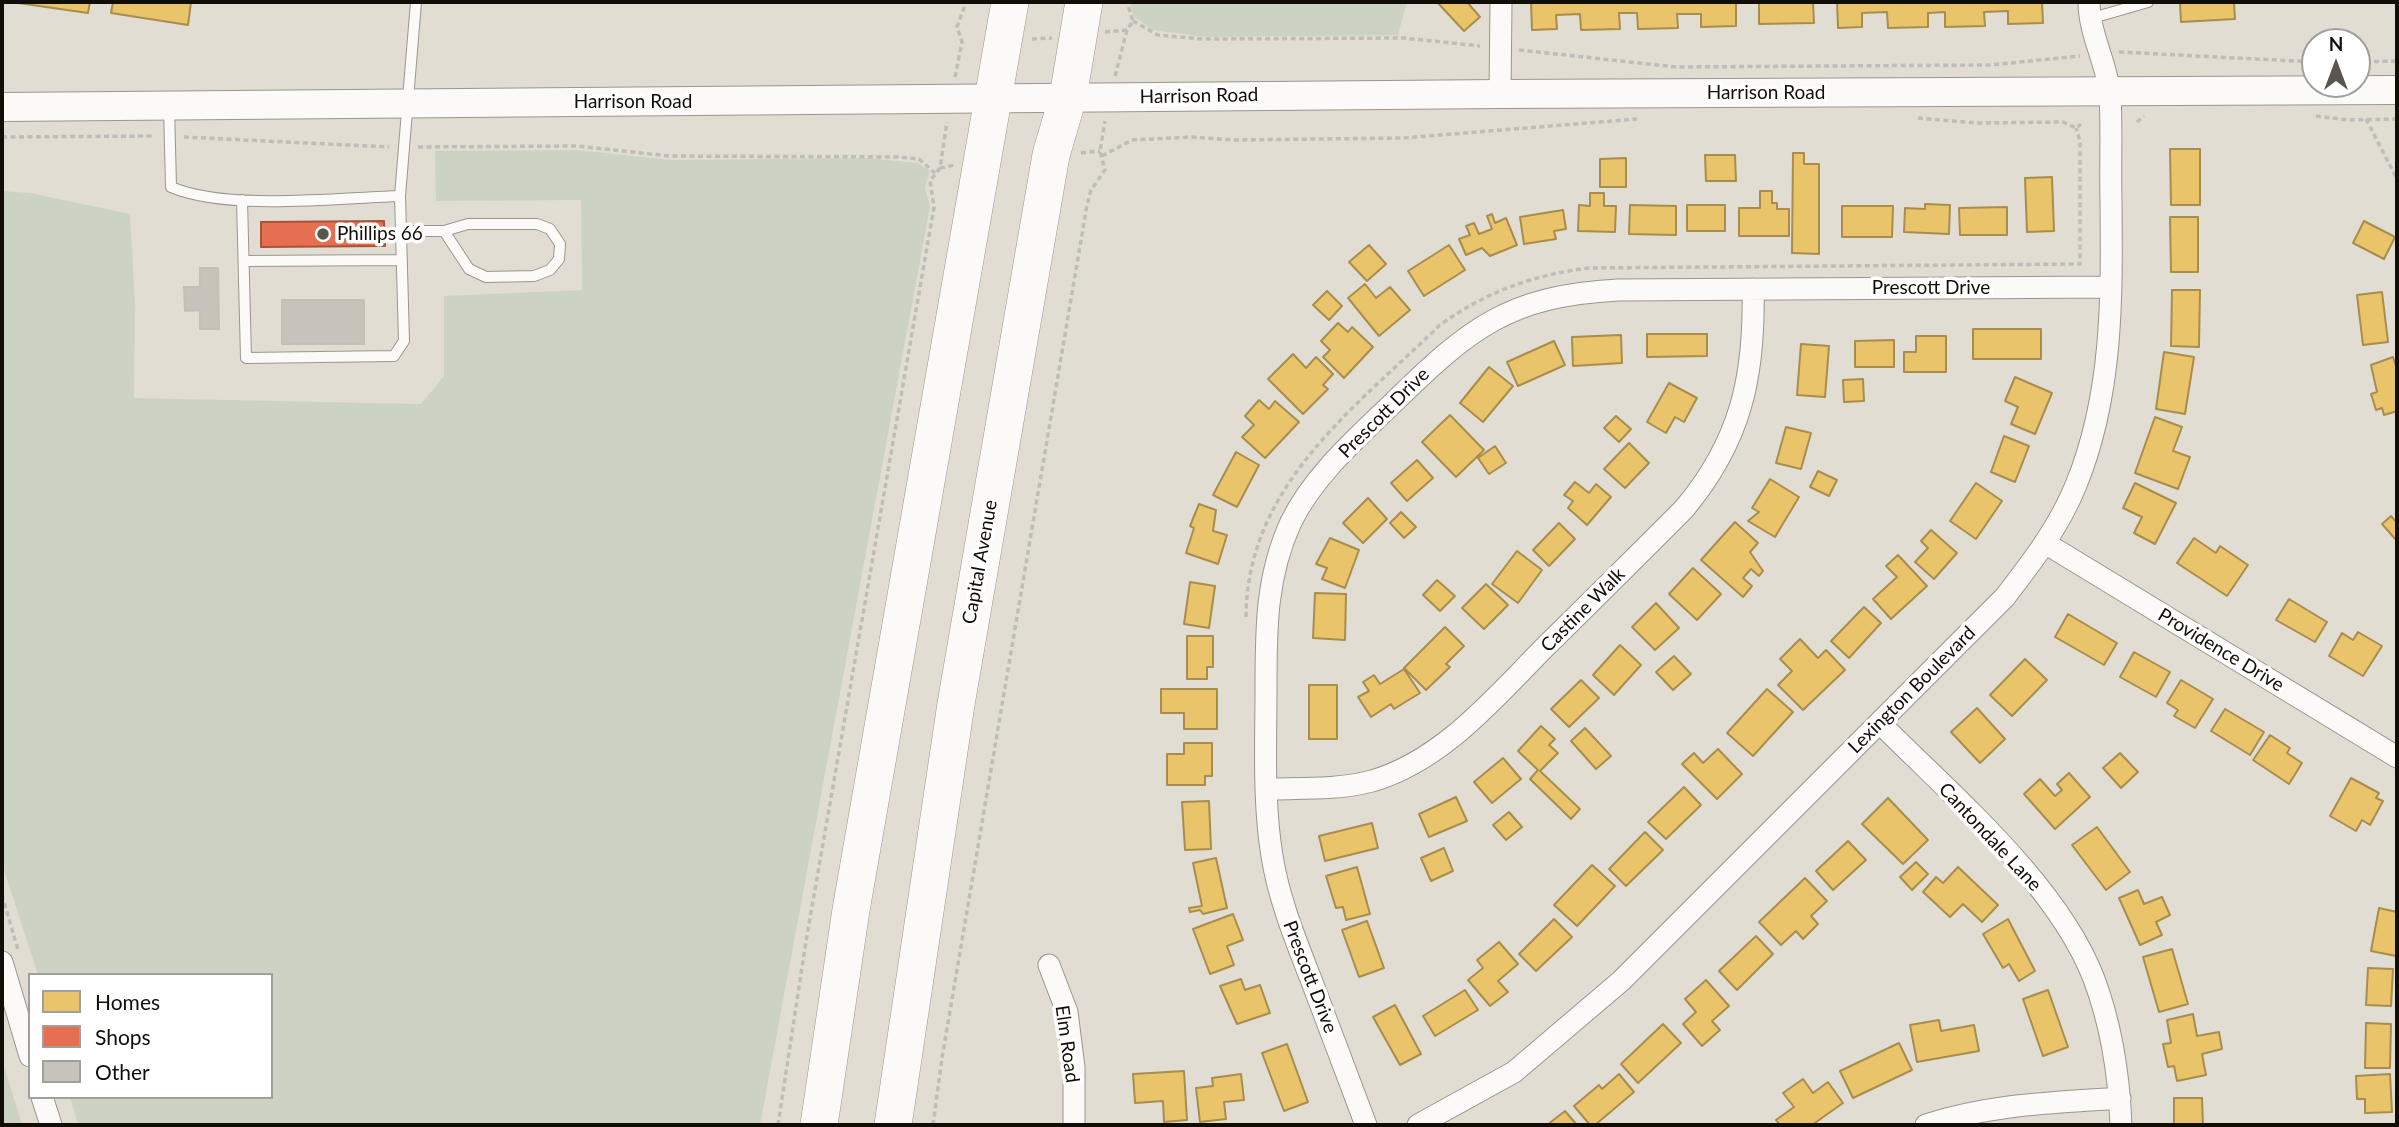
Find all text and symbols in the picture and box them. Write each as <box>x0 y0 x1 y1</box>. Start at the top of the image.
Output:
north arrow <box>2301 28 2371 98</box>
text: N <box>2329 32 2343 55</box>
street label: Harrison Road <box>1707 82 1825 104</box>
street label: Harrison Road <box>1139 84 1259 108</box>
street label: Harrison Road <box>574 91 692 113</box>
place label: Phillips 66 <box>337 223 423 245</box>
marker: Phillips 66 <box>315 226 331 242</box>
street label: Prescott Drive <box>1872 277 1990 299</box>
street label: Prescott Drive <box>1334 363 1434 463</box>
street label: Capital Avenue <box>958 498 1002 626</box>
street label: Castine Walk <box>1536 563 1630 657</box>
street label: Providence Drive <box>2154 603 2288 697</box>
street label: Lexington Boulevard <box>1844 622 1980 758</box>
street label: Cantondale Lane <box>1934 778 2046 896</box>
street label: Prescott Drive <box>1278 918 1342 1036</box>
legend <box>28 973 273 1099</box>
text: Homes <box>95 989 160 1014</box>
street label: Elm Road <box>1050 1004 1084 1084</box>
text: Shops <box>95 1024 151 1049</box>
text: Other <box>95 1059 150 1084</box>

